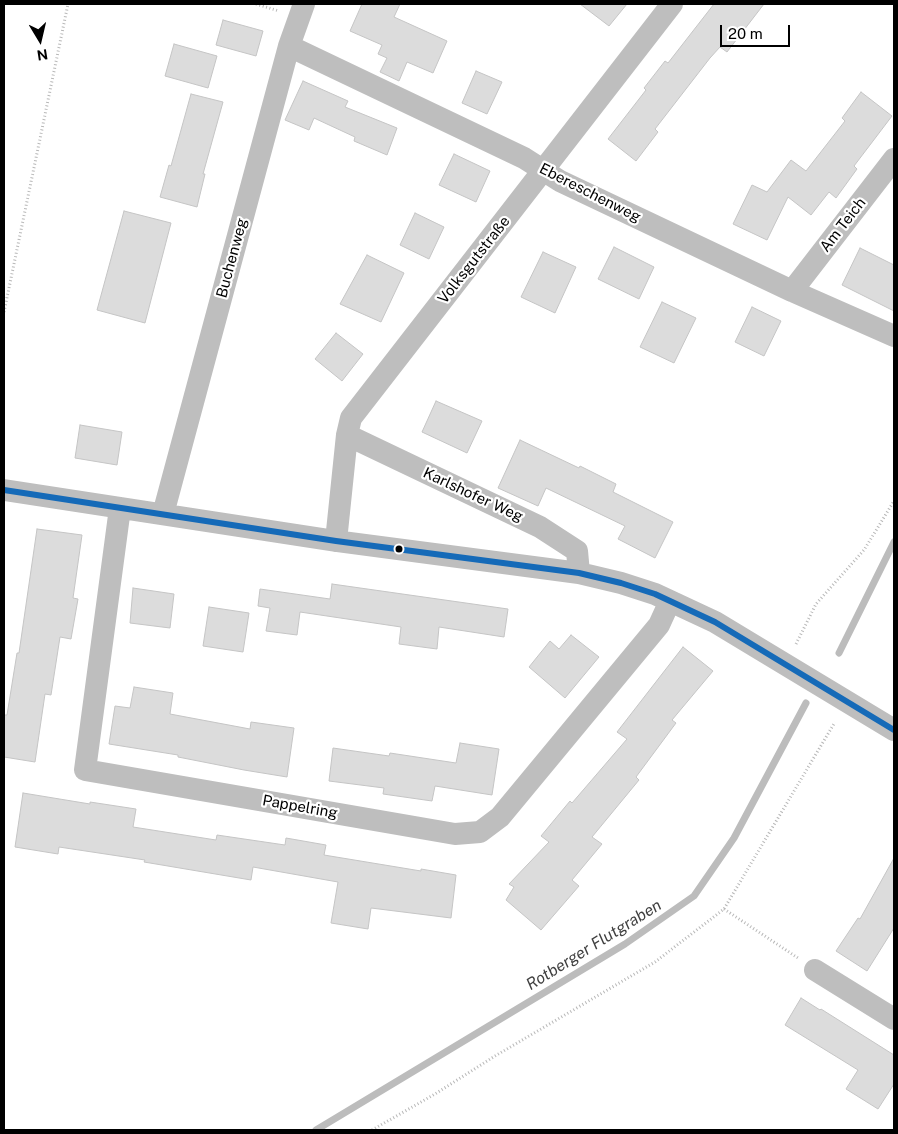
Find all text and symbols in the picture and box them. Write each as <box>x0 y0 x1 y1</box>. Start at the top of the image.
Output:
north arrow <box>15 15 65 65</box>
scale bar <box>723 15 793 47</box>
text: 20 m <box>728 25 763 42</box>
text: N <box>36 46 49 64</box>
street label: Ebereschenweg <box>536 160 644 226</box>
street label: Am Teich <box>816 194 870 256</box>
street label: Volksgutstraße <box>434 213 514 307</box>
street label: Buchenweg <box>213 216 251 300</box>
street label: Karlshofer Weg <box>420 464 526 526</box>
unlabelled marker <box>394 544 404 554</box>
street label: Pappelring <box>261 792 339 822</box>
water label: Rotberger Flutgraben <box>523 896 665 994</box>

